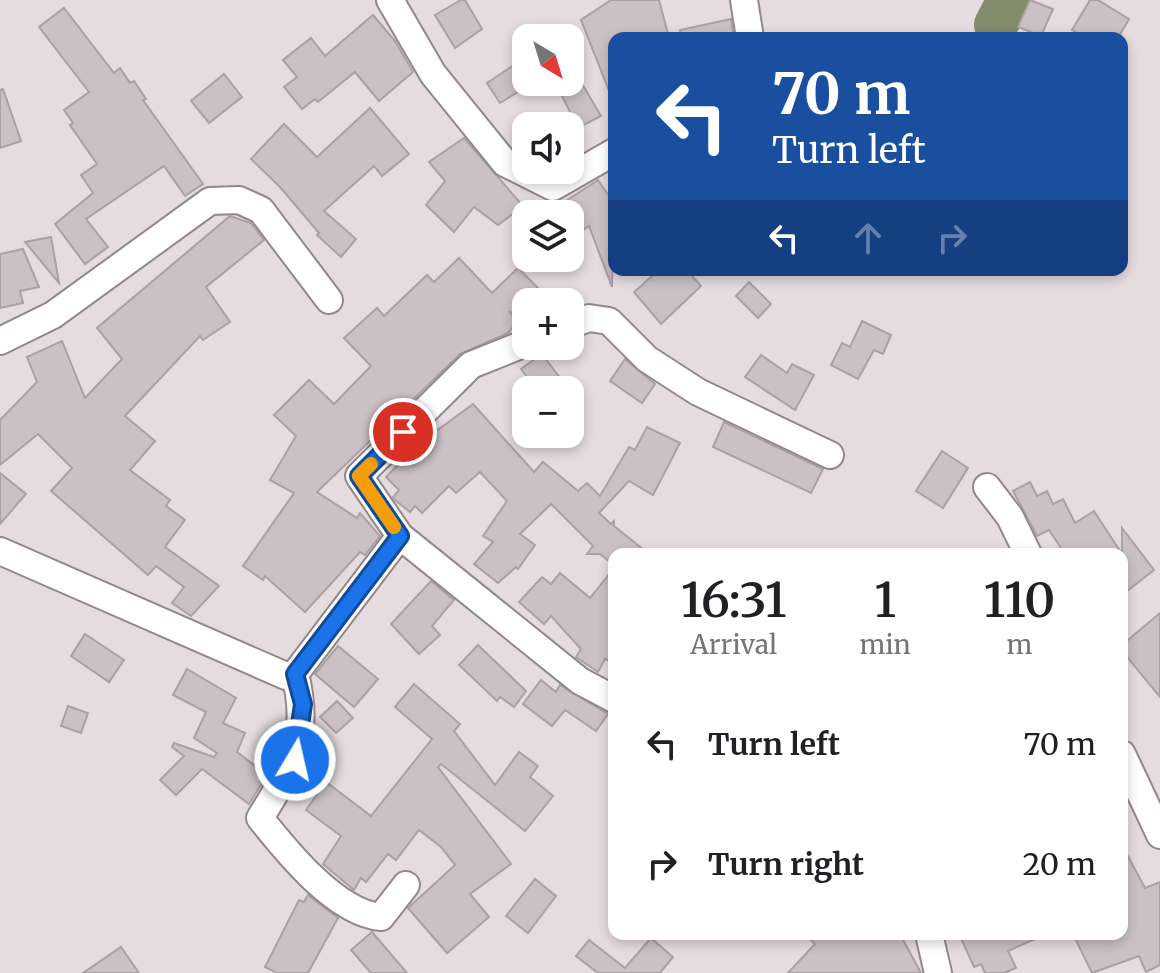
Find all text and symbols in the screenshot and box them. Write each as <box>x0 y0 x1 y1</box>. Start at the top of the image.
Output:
north arrow <box>512 24 584 96</box>
map controls <box>512 24 584 448</box>
text: 70 m <box>772 59 910 129</box>
icon: left <box>640 64 744 168</box>
button: sound <box>512 112 584 184</box>
text: Turn left <box>772 128 926 173</box>
button: layers <box>512 200 584 272</box>
icon: left <box>762 216 806 260</box>
icon: ahead <box>846 216 890 260</box>
icon: right <box>930 216 974 260</box>
button: + <box>512 288 584 360</box>
button: − <box>512 376 584 448</box>
pin <box>369 398 437 466</box>
icon: arrive <box>381 410 425 454</box>
text: 16:31 <box>681 570 787 630</box>
text: 1 <box>874 570 896 630</box>
text: 110 <box>984 570 1055 630</box>
text: Arrival <box>690 628 777 661</box>
text: min <box>859 628 911 661</box>
text: m <box>1006 628 1032 661</box>
position arrow <box>253 718 337 802</box>
icon: left <box>640 722 684 766</box>
text: Turn left <box>708 725 840 763</box>
text: 70 m <box>1023 725 1096 763</box>
icon: right <box>640 842 684 886</box>
text: Turn right <box>708 845 864 883</box>
text: 20 m <box>1023 845 1096 883</box>

